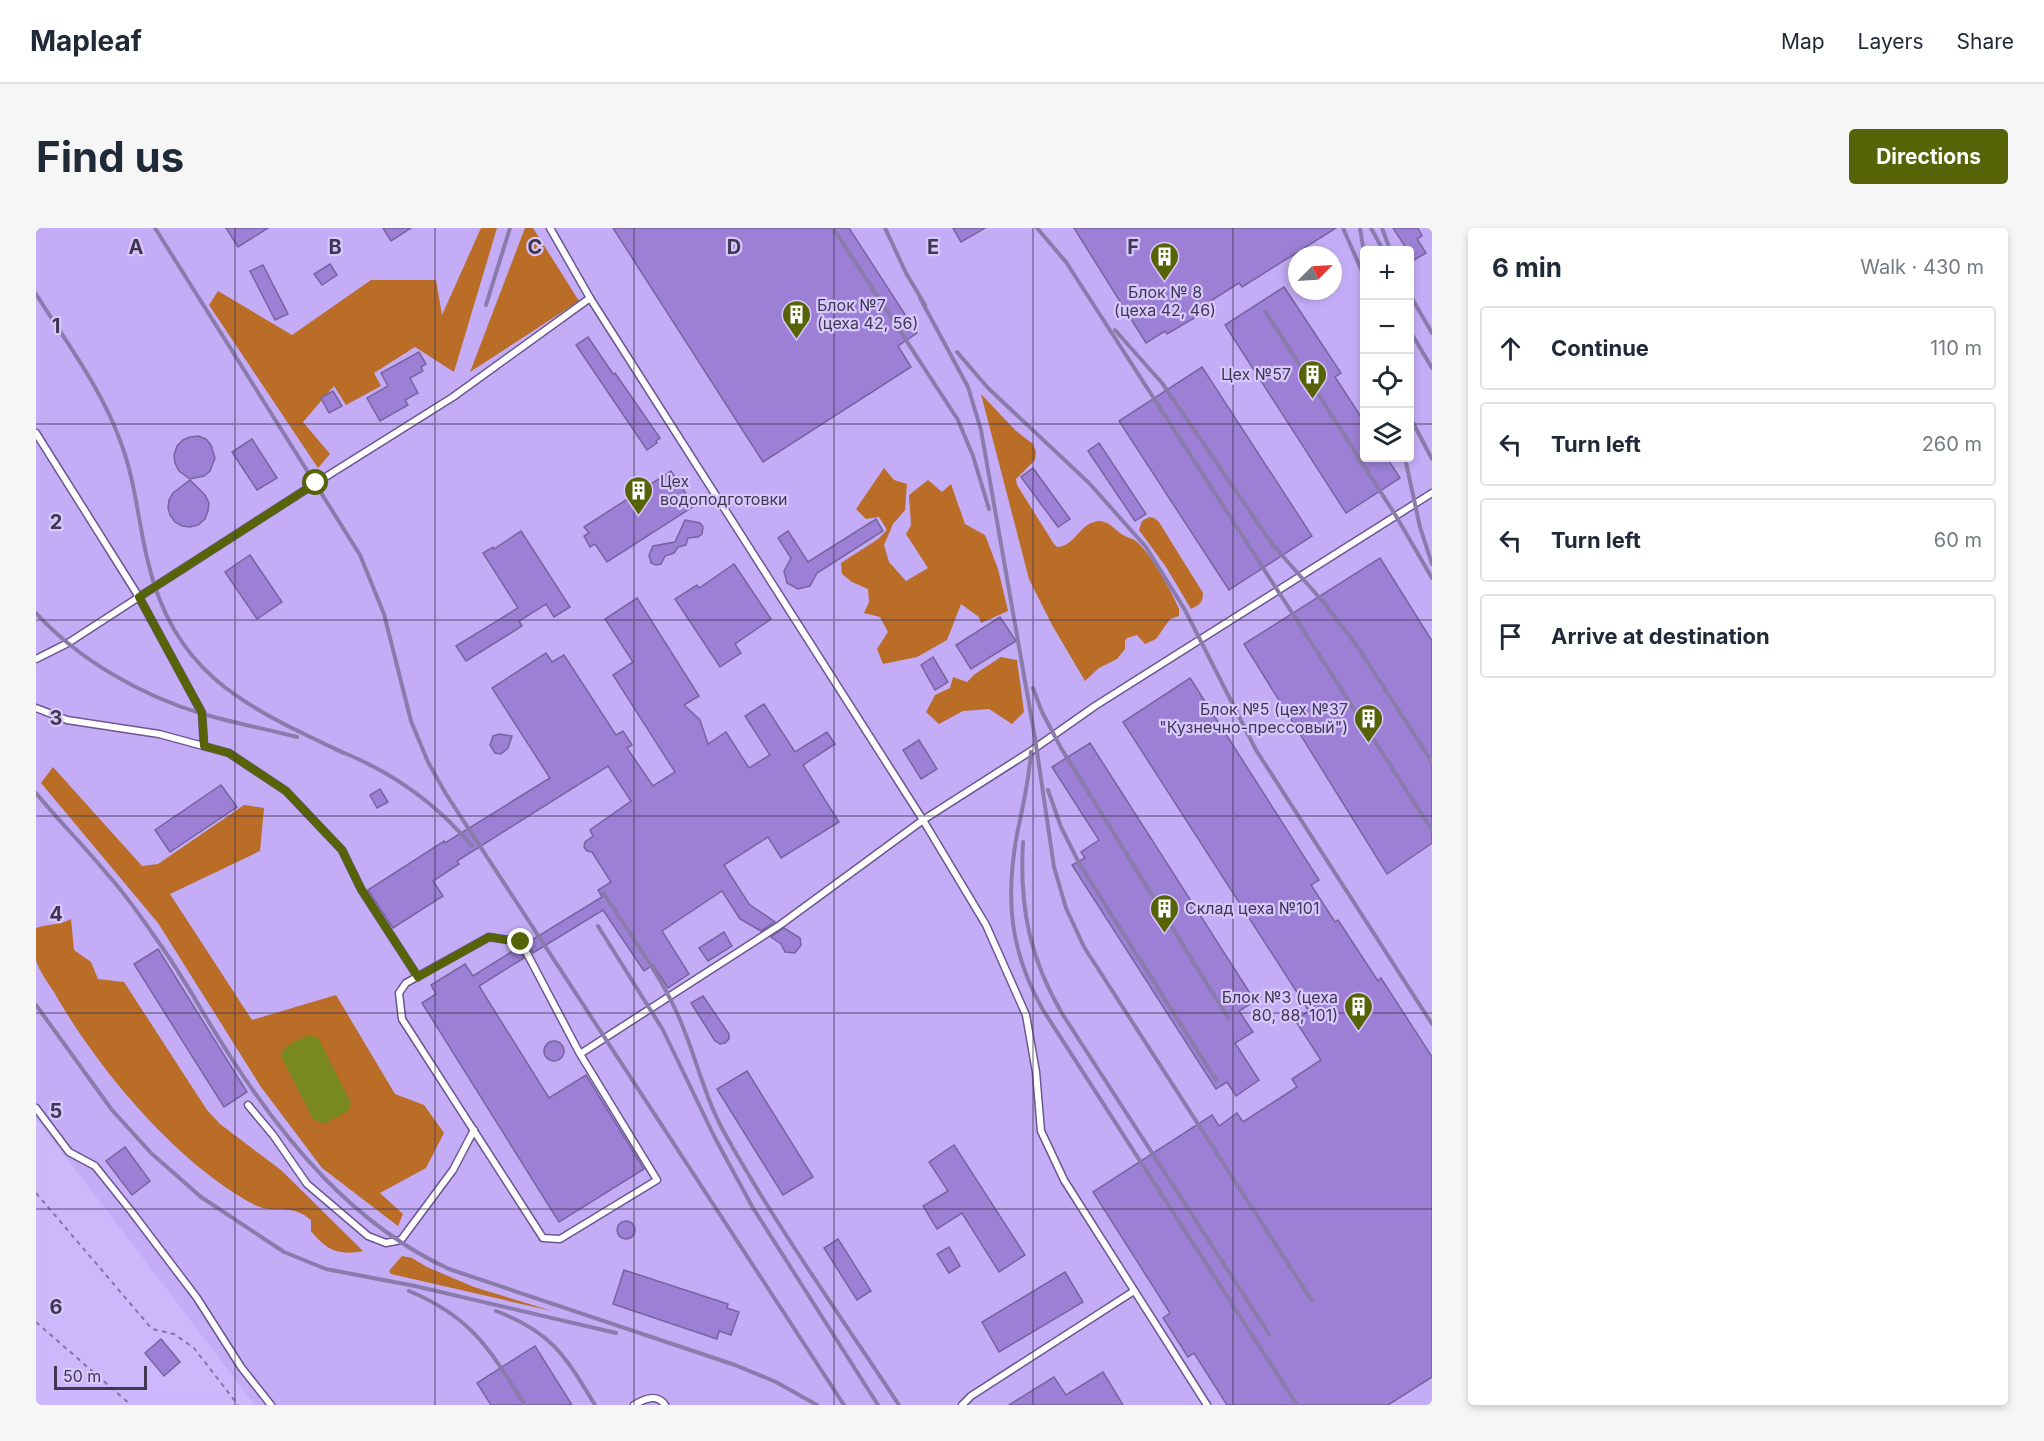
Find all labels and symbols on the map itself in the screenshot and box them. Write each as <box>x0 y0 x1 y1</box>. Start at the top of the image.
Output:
text: A <box>129 235 144 259</box>
text: B <box>328 235 342 259</box>
text: C <box>528 235 542 259</box>
text: D <box>727 235 741 259</box>
text: E <box>927 235 939 259</box>
text: F <box>1127 235 1139 259</box>
building icon: Блок № 8 (цеха 42, 46) <box>1149 240 1181 282</box>
north arrow <box>1288 246 1342 300</box>
place label: Блок № 8 (цеха 42, 46) <box>1114 282 1216 320</box>
place label: Блок №7 (цеха 42, 56) <box>817 295 918 333</box>
building icon: Блок №7 (цеха 42, 56) <box>780 298 812 340</box>
text: 1 <box>52 314 60 338</box>
building icon: Цех №57 <box>1296 358 1328 400</box>
place label: Цех №57 <box>1221 364 1291 384</box>
route start <box>302 469 328 495</box>
place label: Цех водоподготовки <box>660 471 788 509</box>
building icon: Цех водоподготовки <box>623 474 655 516</box>
text: 2 <box>50 510 62 534</box>
place label: Блок №5 (цех №37 "Кузнечно-прессовый") <box>1159 699 1348 737</box>
building icon: Блок №5 (цех №37 "Кузнечно-прессовый") <box>1353 702 1385 744</box>
text: 3 <box>50 706 62 730</box>
building icon: Склад цеха №101 <box>1148 892 1180 934</box>
place label: Склад цеха №101 <box>1185 898 1319 918</box>
text: 4 <box>49 902 63 926</box>
route end <box>507 928 533 954</box>
place label: Блок №3 (цеха 80, 88, 101) <box>1222 987 1338 1025</box>
building icon: Блок №3 (цеха 80, 88, 101) <box>1343 990 1375 1032</box>
text: 5 <box>50 1099 62 1123</box>
text: 6 <box>50 1295 63 1319</box>
scale bar <box>54 1363 147 1390</box>

